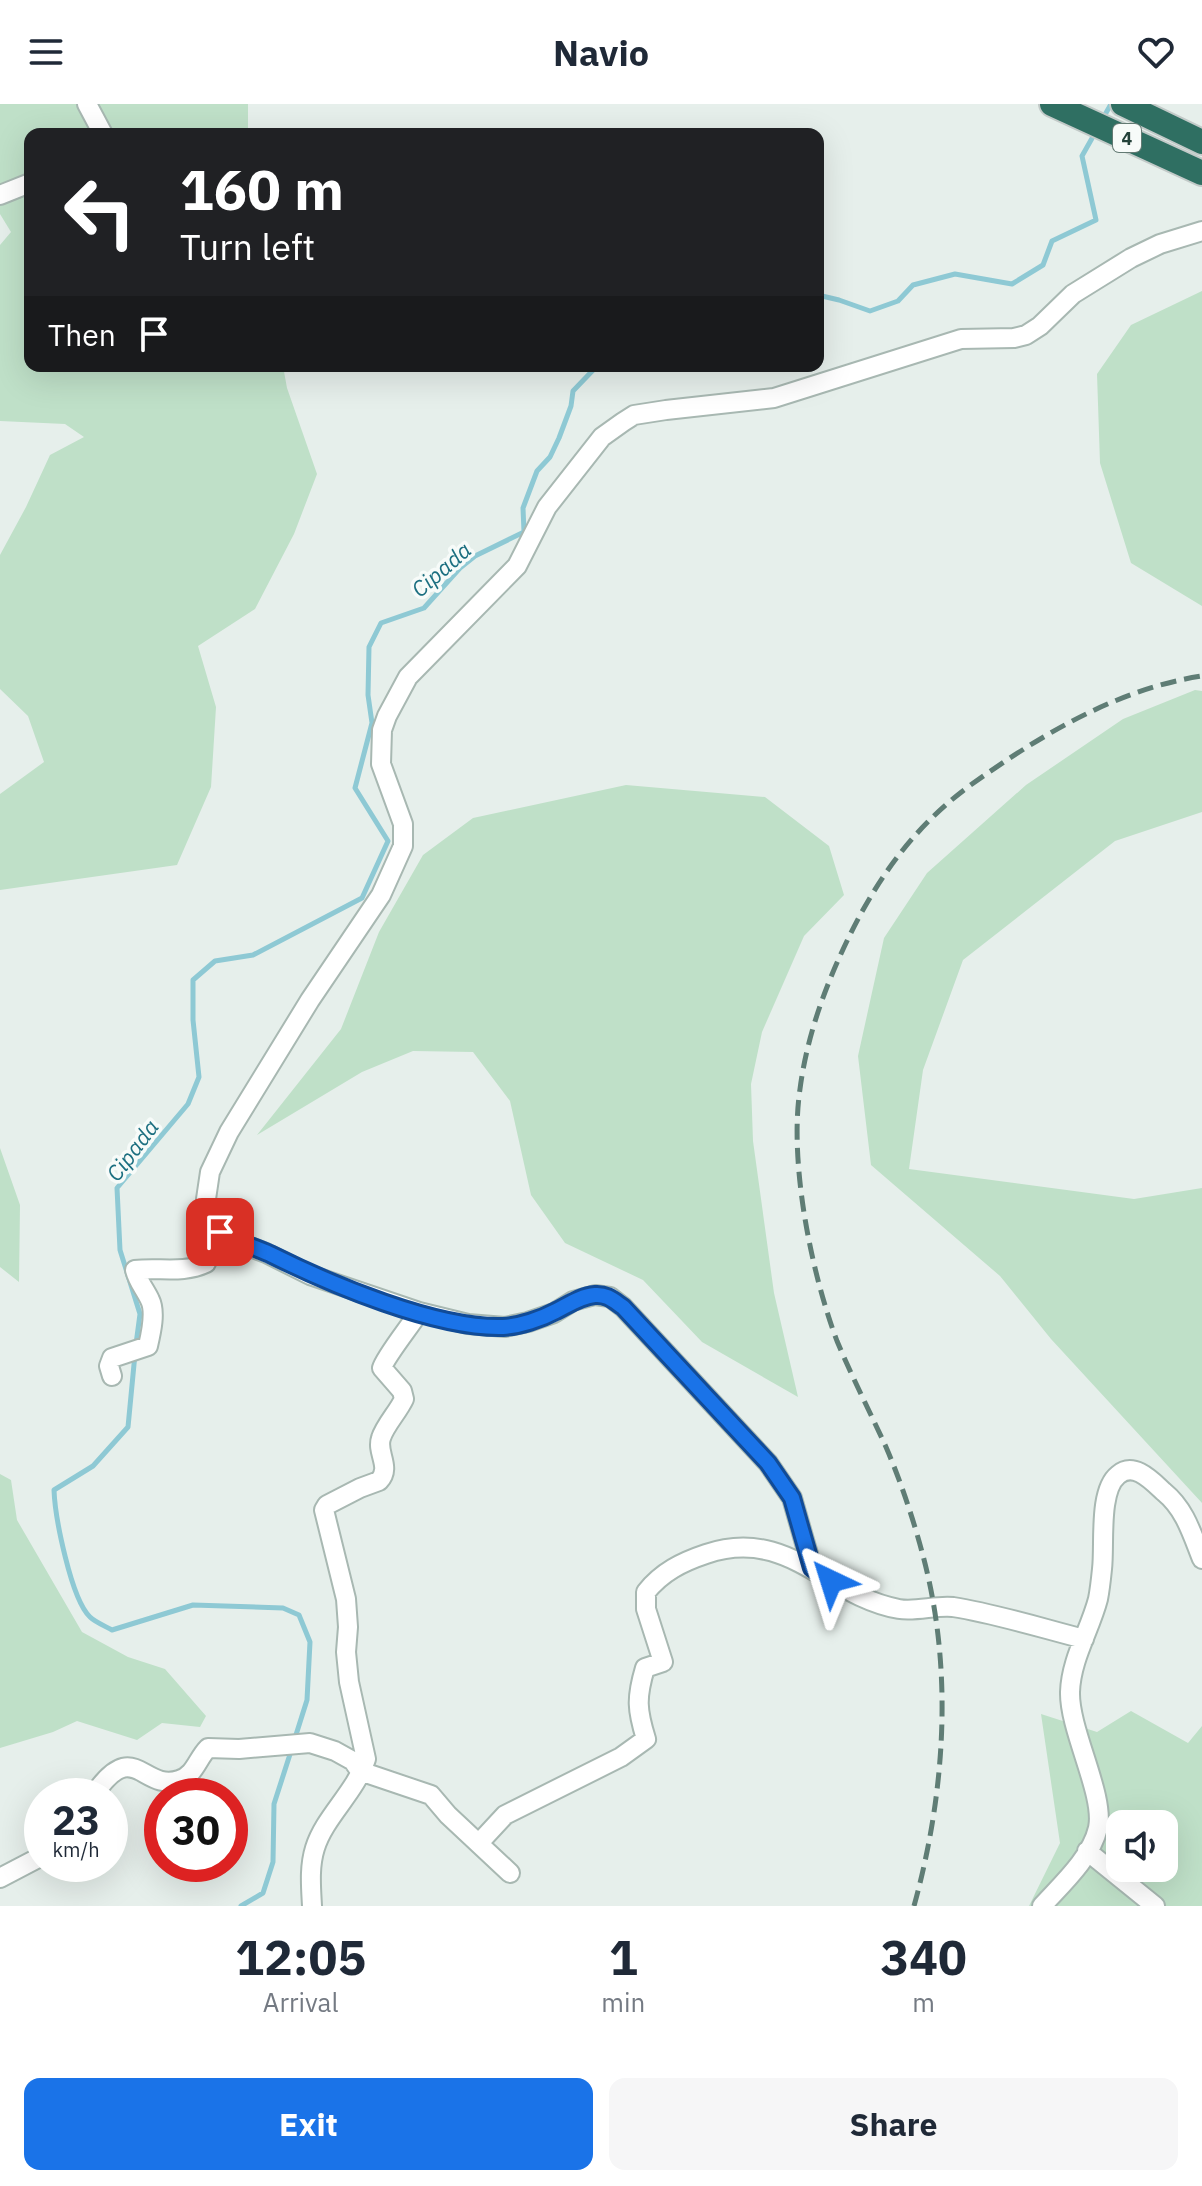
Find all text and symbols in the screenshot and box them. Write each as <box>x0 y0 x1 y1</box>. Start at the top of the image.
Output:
text: Navio <box>553 29 649 76</box>
icon: menu <box>24 30 68 74</box>
icon: heart <box>1134 30 1178 74</box>
road number: 4 <box>1113 124 1141 152</box>
text: 160 m <box>180 153 344 225</box>
icon: left <box>48 160 152 264</box>
text: Turn left <box>180 223 315 270</box>
icon: arrive <box>132 312 176 356</box>
text: Then <box>48 315 116 354</box>
water label: Cipada <box>405 535 477 603</box>
water label: Cipada <box>99 1113 165 1187</box>
pin <box>186 1198 254 1266</box>
icon: arrive <box>198 1210 242 1254</box>
position arrow <box>789 1539 873 1623</box>
speed limit sign: 30 <box>144 1778 248 1882</box>
text: 23 <box>52 1794 100 1846</box>
map controls <box>1106 1810 1178 1882</box>
button: sound <box>1106 1810 1178 1882</box>
text: km/h <box>52 1836 100 1863</box>
text: 12:05 <box>235 1926 366 1988</box>
text: 1 <box>609 1926 638 1988</box>
text: 340 <box>880 1926 967 1988</box>
text: Arrival <box>263 1985 339 2019</box>
text: min <box>601 1985 645 2019</box>
text: m <box>912 1985 935 2019</box>
button: Exit <box>24 2078 593 2170</box>
button: Share <box>609 2078 1178 2170</box>

